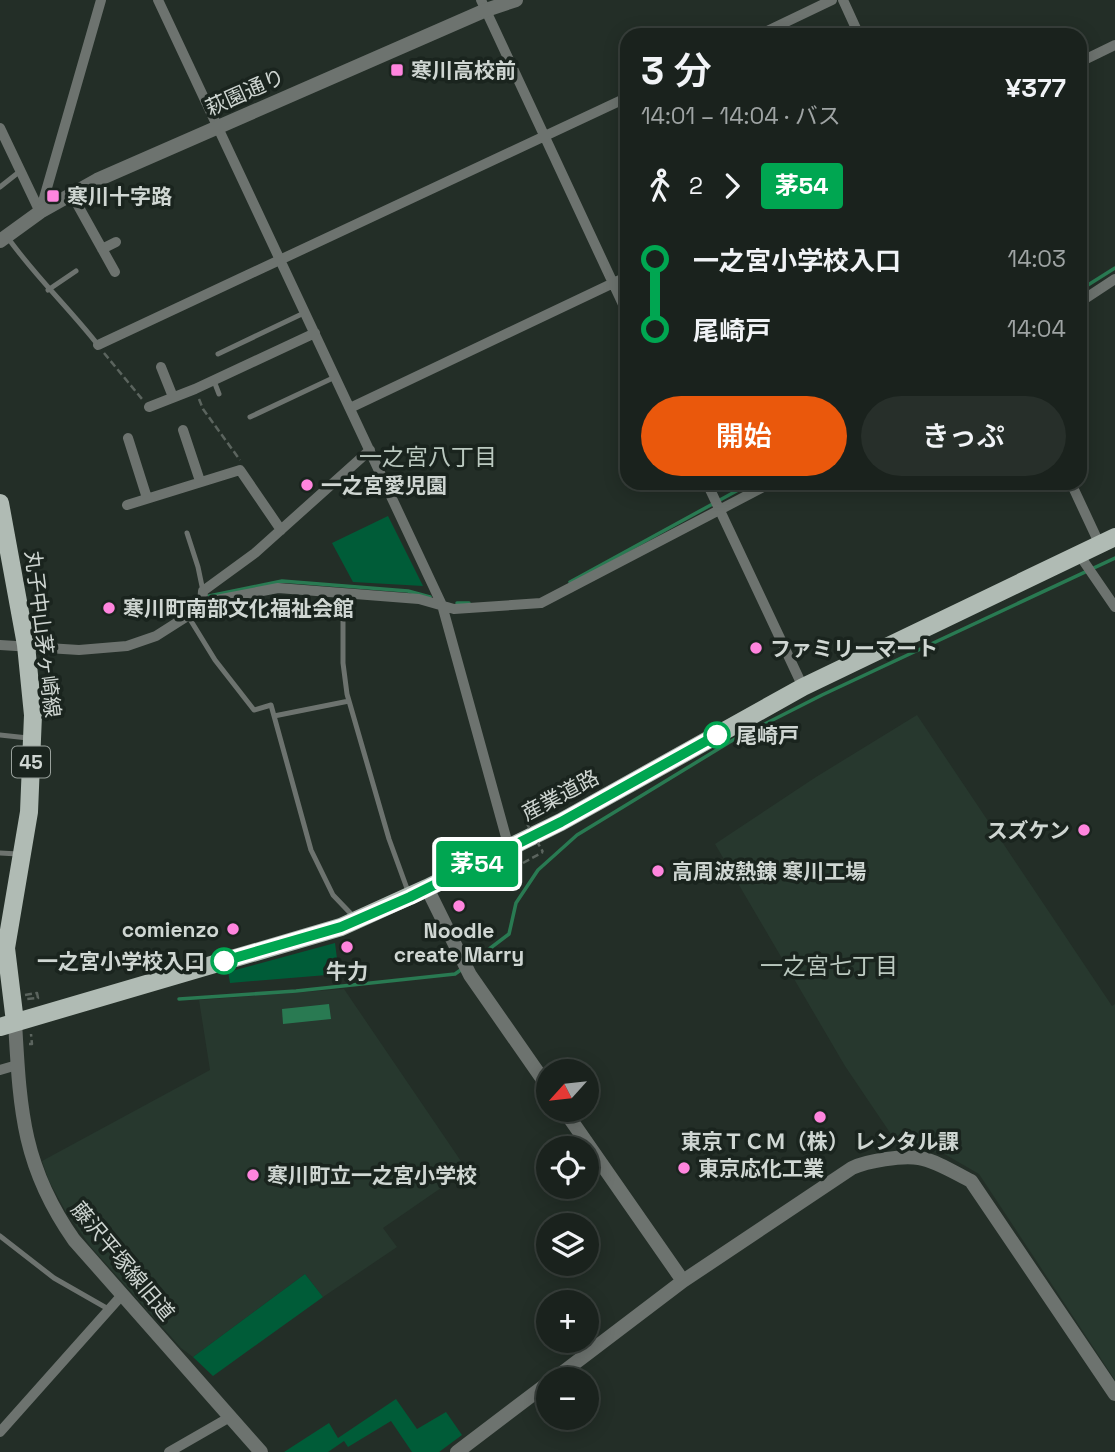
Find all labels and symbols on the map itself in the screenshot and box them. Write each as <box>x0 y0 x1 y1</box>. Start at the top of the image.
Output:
place label: 寒川高校前 <box>411 57 516 84</box>
marker: 寒川高校前 <box>389 62 405 78</box>
street label: 萩園通り <box>201 63 289 121</box>
place label: 寒川十字路 <box>67 183 172 210</box>
marker: 寒川十字路 <box>45 188 61 204</box>
district label: 一之宮八丁目 <box>359 442 497 472</box>
place label: 一之宮愛児園 <box>321 472 447 499</box>
marker: 一之宮愛児園 <box>299 477 315 493</box>
street label: 丸子中山茅ヶ崎線 <box>19 549 67 719</box>
place label: 寒川町南部文化福祉会館 <box>123 595 354 622</box>
marker: 寒川町南部文化福祉会館 <box>101 600 117 616</box>
place label: ファミリーマート <box>770 635 938 662</box>
marker: ファミリーマート <box>748 640 764 656</box>
marker: 尾崎戸 <box>704 722 730 748</box>
place label: 尾崎戸 <box>736 722 799 749</box>
road number: 45 <box>12 747 50 778</box>
street label: 産業道路 <box>517 763 603 827</box>
place label: スズケン <box>987 817 1070 844</box>
marker: スズケン <box>1076 822 1092 838</box>
line badge: 茅54 <box>437 841 517 887</box>
place label: 高周波熱錬 寒川工場 <box>672 858 866 885</box>
marker: 高周波熱錬 寒川工場 <box>650 863 666 879</box>
marker: Noodle create Marry <box>451 898 467 914</box>
place label: comienzo <box>122 916 219 943</box>
place label: Noodle create Marry <box>394 917 524 968</box>
marker: comienzo <box>225 921 241 937</box>
marker: 牛力 <box>339 939 355 955</box>
place label: 一之宮小学校入口 <box>37 948 205 975</box>
marker: 一之宮小学校入口 <box>211 948 237 974</box>
district label: 一之宮七丁目 <box>760 951 898 981</box>
place label: 牛力 <box>326 958 368 985</box>
north arrow <box>536 1059 598 1122</box>
marker: 東京ＴＣＭ（株） レンタル課 <box>812 1109 828 1125</box>
place label: 東京ＴＣＭ（株） レンタル課 <box>681 1128 959 1155</box>
place label: 東京応化工業 <box>698 1155 824 1182</box>
marker: 東京応化工業 <box>676 1160 692 1176</box>
place label: 寒川町立一之宮小学校 <box>267 1162 477 1189</box>
marker: 寒川町立一之宮小学校 <box>245 1167 261 1183</box>
street label: 藤沢平塚線旧道 <box>65 1196 181 1326</box>

